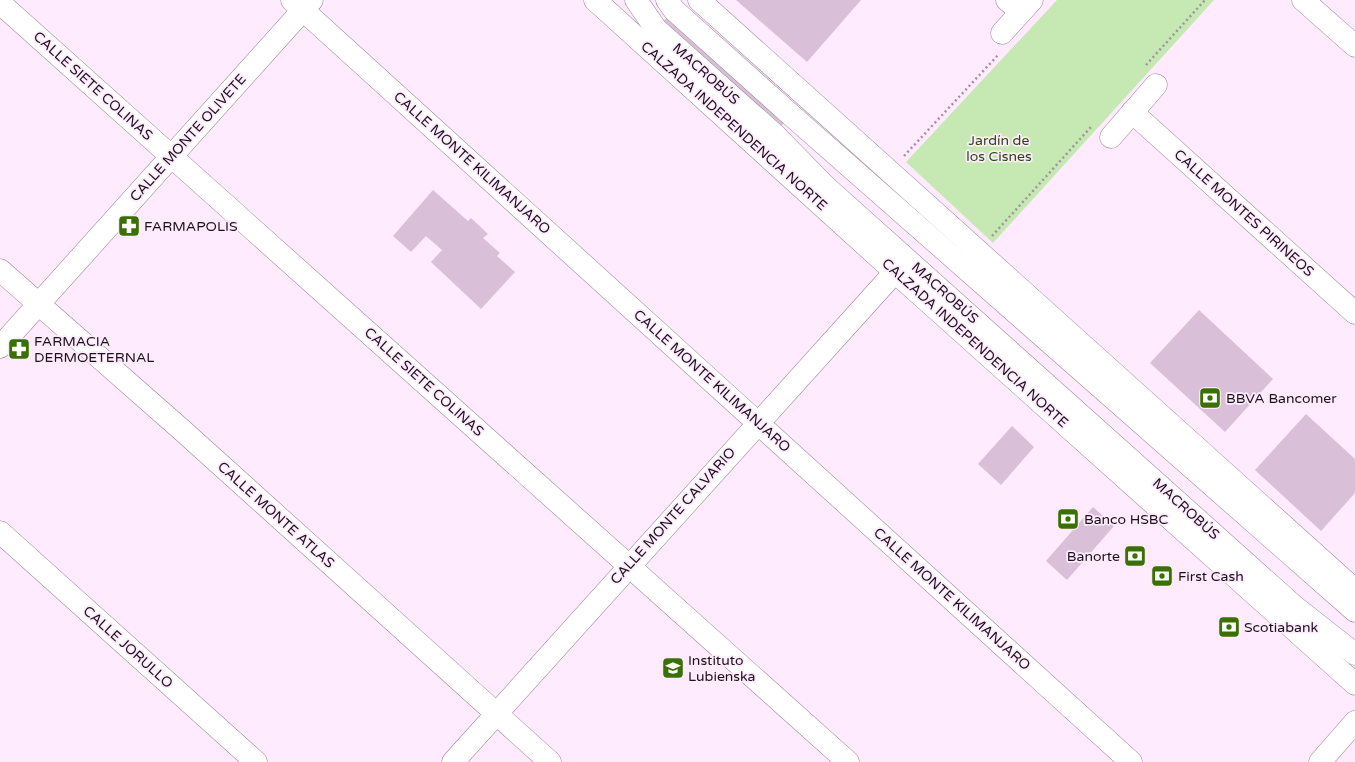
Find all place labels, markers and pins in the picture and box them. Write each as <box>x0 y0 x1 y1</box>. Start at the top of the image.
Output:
pharmacy icon: FARMAPOLIS <box>116 213 142 239</box>
place label: FARMAPOLIS <box>144 218 238 235</box>
place label: FARMACIA DERMOETERNAL <box>34 333 154 366</box>
pharmacy icon: FARMACIA DERMOETERNAL <box>6 336 32 362</box>
bank icon: BBVA Bancomer <box>1197 385 1223 411</box>
place label: BBVA Bancomer <box>1226 390 1337 407</box>
bank icon: Banco HSBC <box>1055 506 1081 532</box>
place label: Banco HSBC <box>1084 511 1169 528</box>
bank icon: Banorte <box>1122 543 1148 569</box>
place label: Banorte <box>1067 548 1120 565</box>
bank icon: First Cash <box>1149 563 1175 589</box>
place label: First Cash <box>1178 568 1244 585</box>
bank icon: Scotiabank <box>1216 614 1242 640</box>
place label: Scotiabank <box>1244 619 1318 636</box>
place label: Instituto Lubienska <box>688 652 755 685</box>
school or university icon: Instituto Lubienska <box>660 655 686 681</box>

